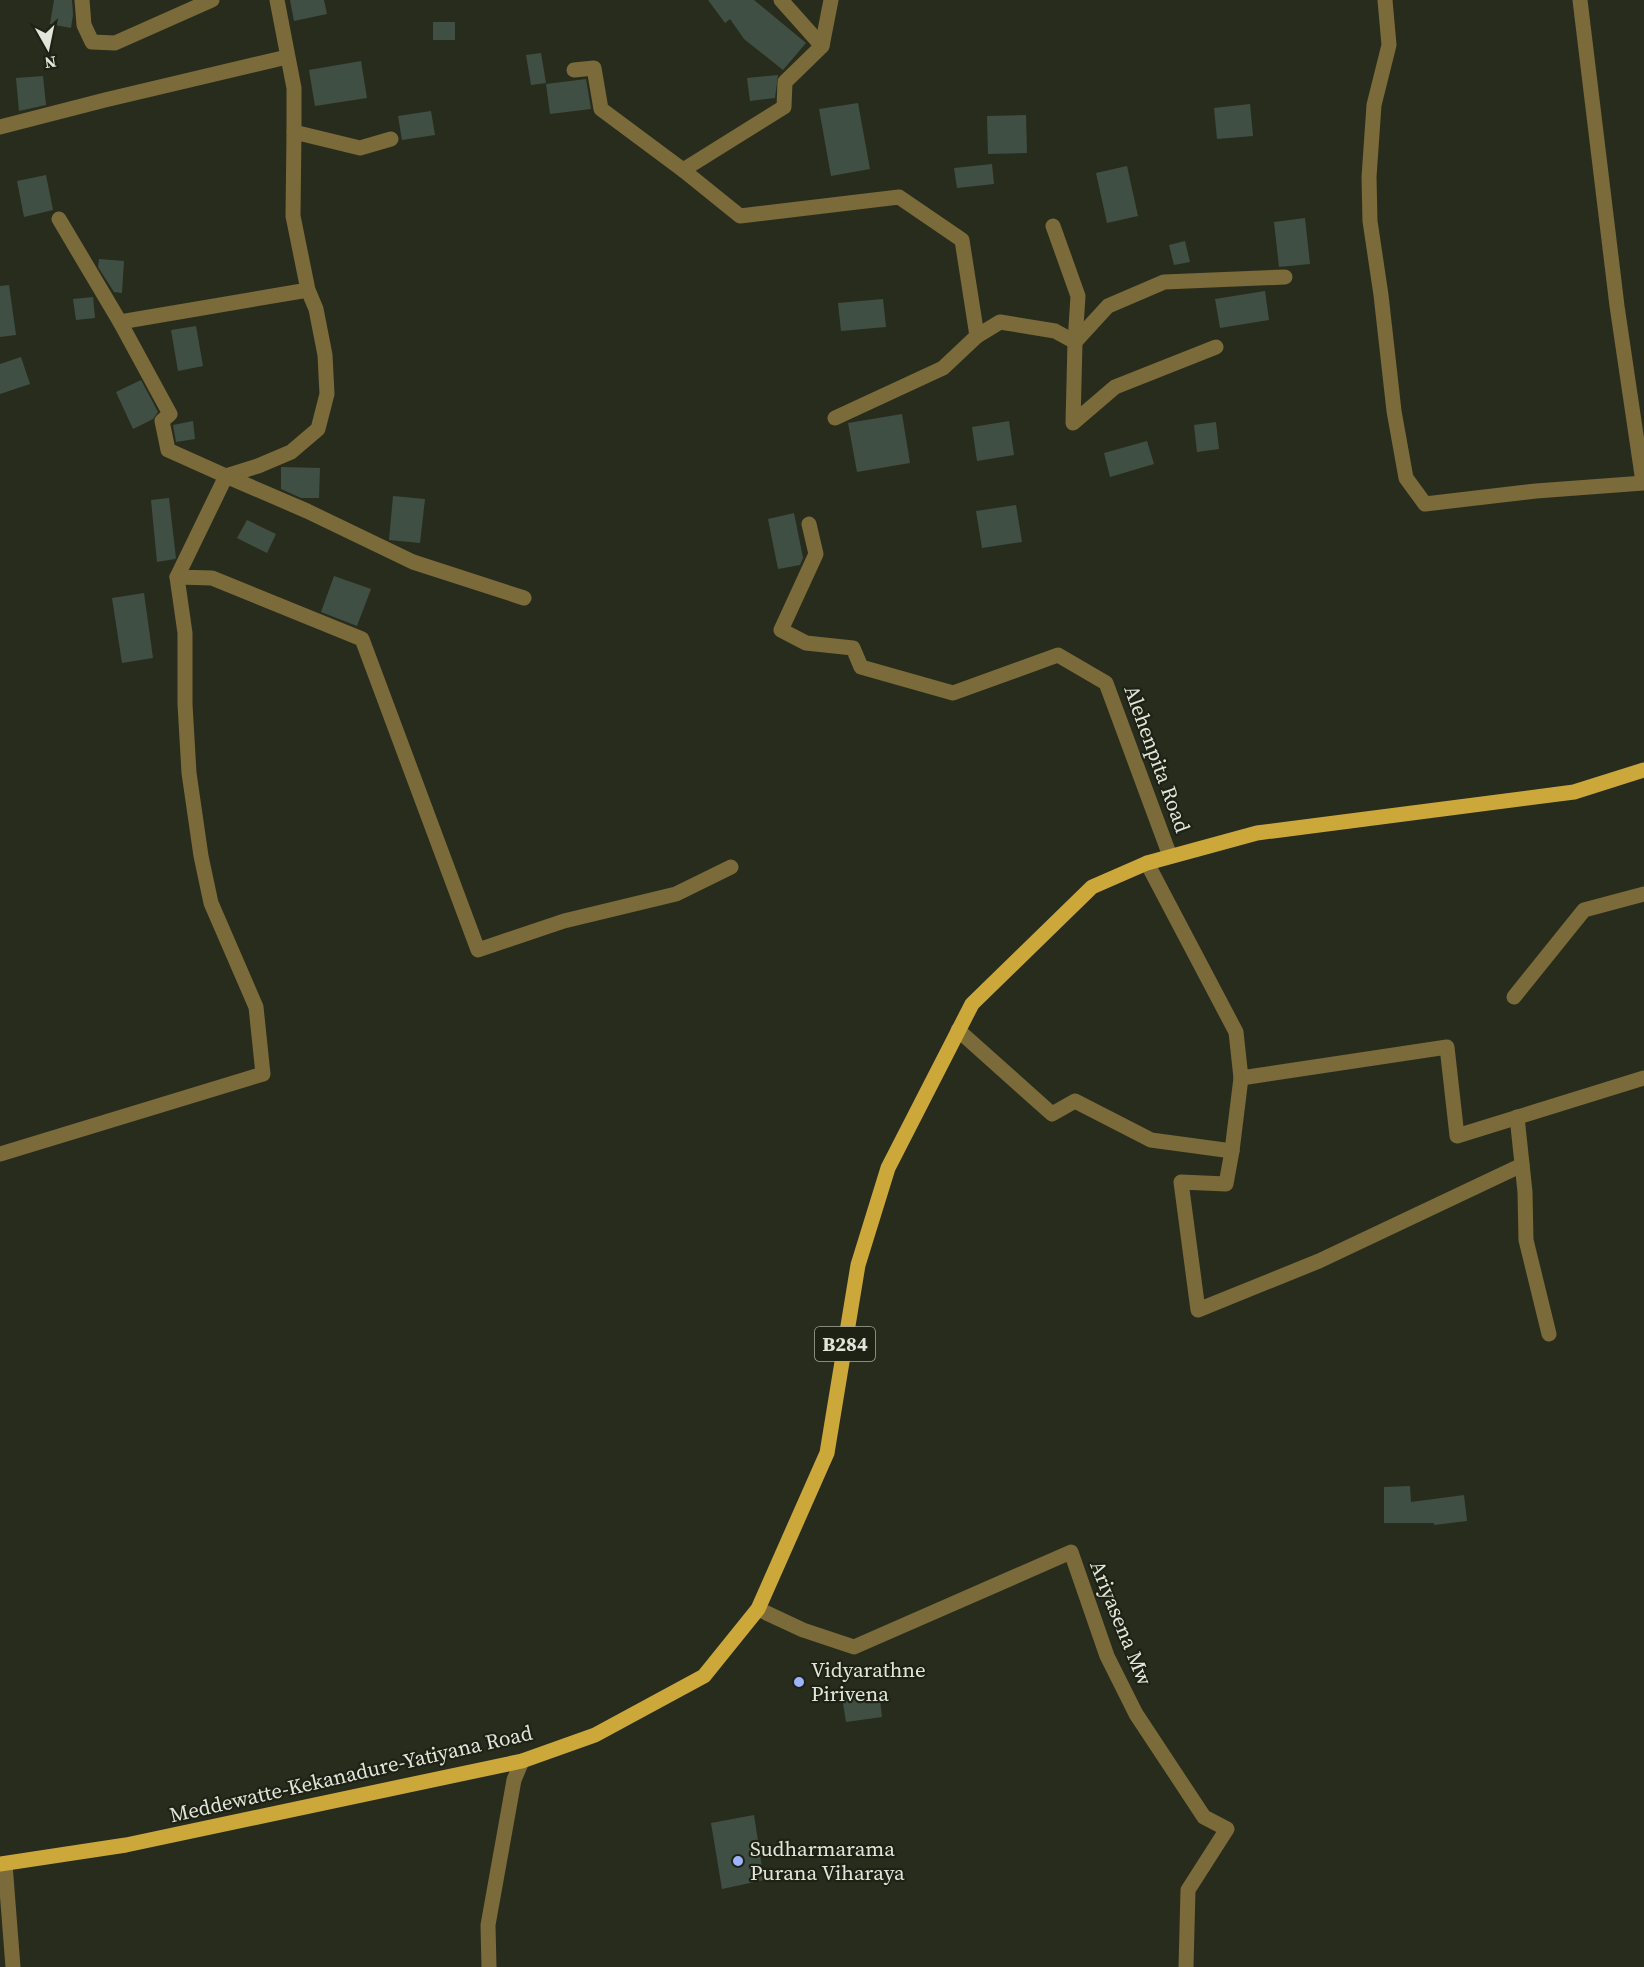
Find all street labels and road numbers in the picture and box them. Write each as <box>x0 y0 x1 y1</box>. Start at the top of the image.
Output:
street label: Alehenpita Road <box>1117 681 1198 837</box>
road number: B284 <box>815 1327 875 1361</box>
street label: Ariyasena Mw <box>1083 1556 1160 1690</box>
street label: Meddewatte-Kekanadure-Yatiyana Road <box>167 1718 535 1829</box>

